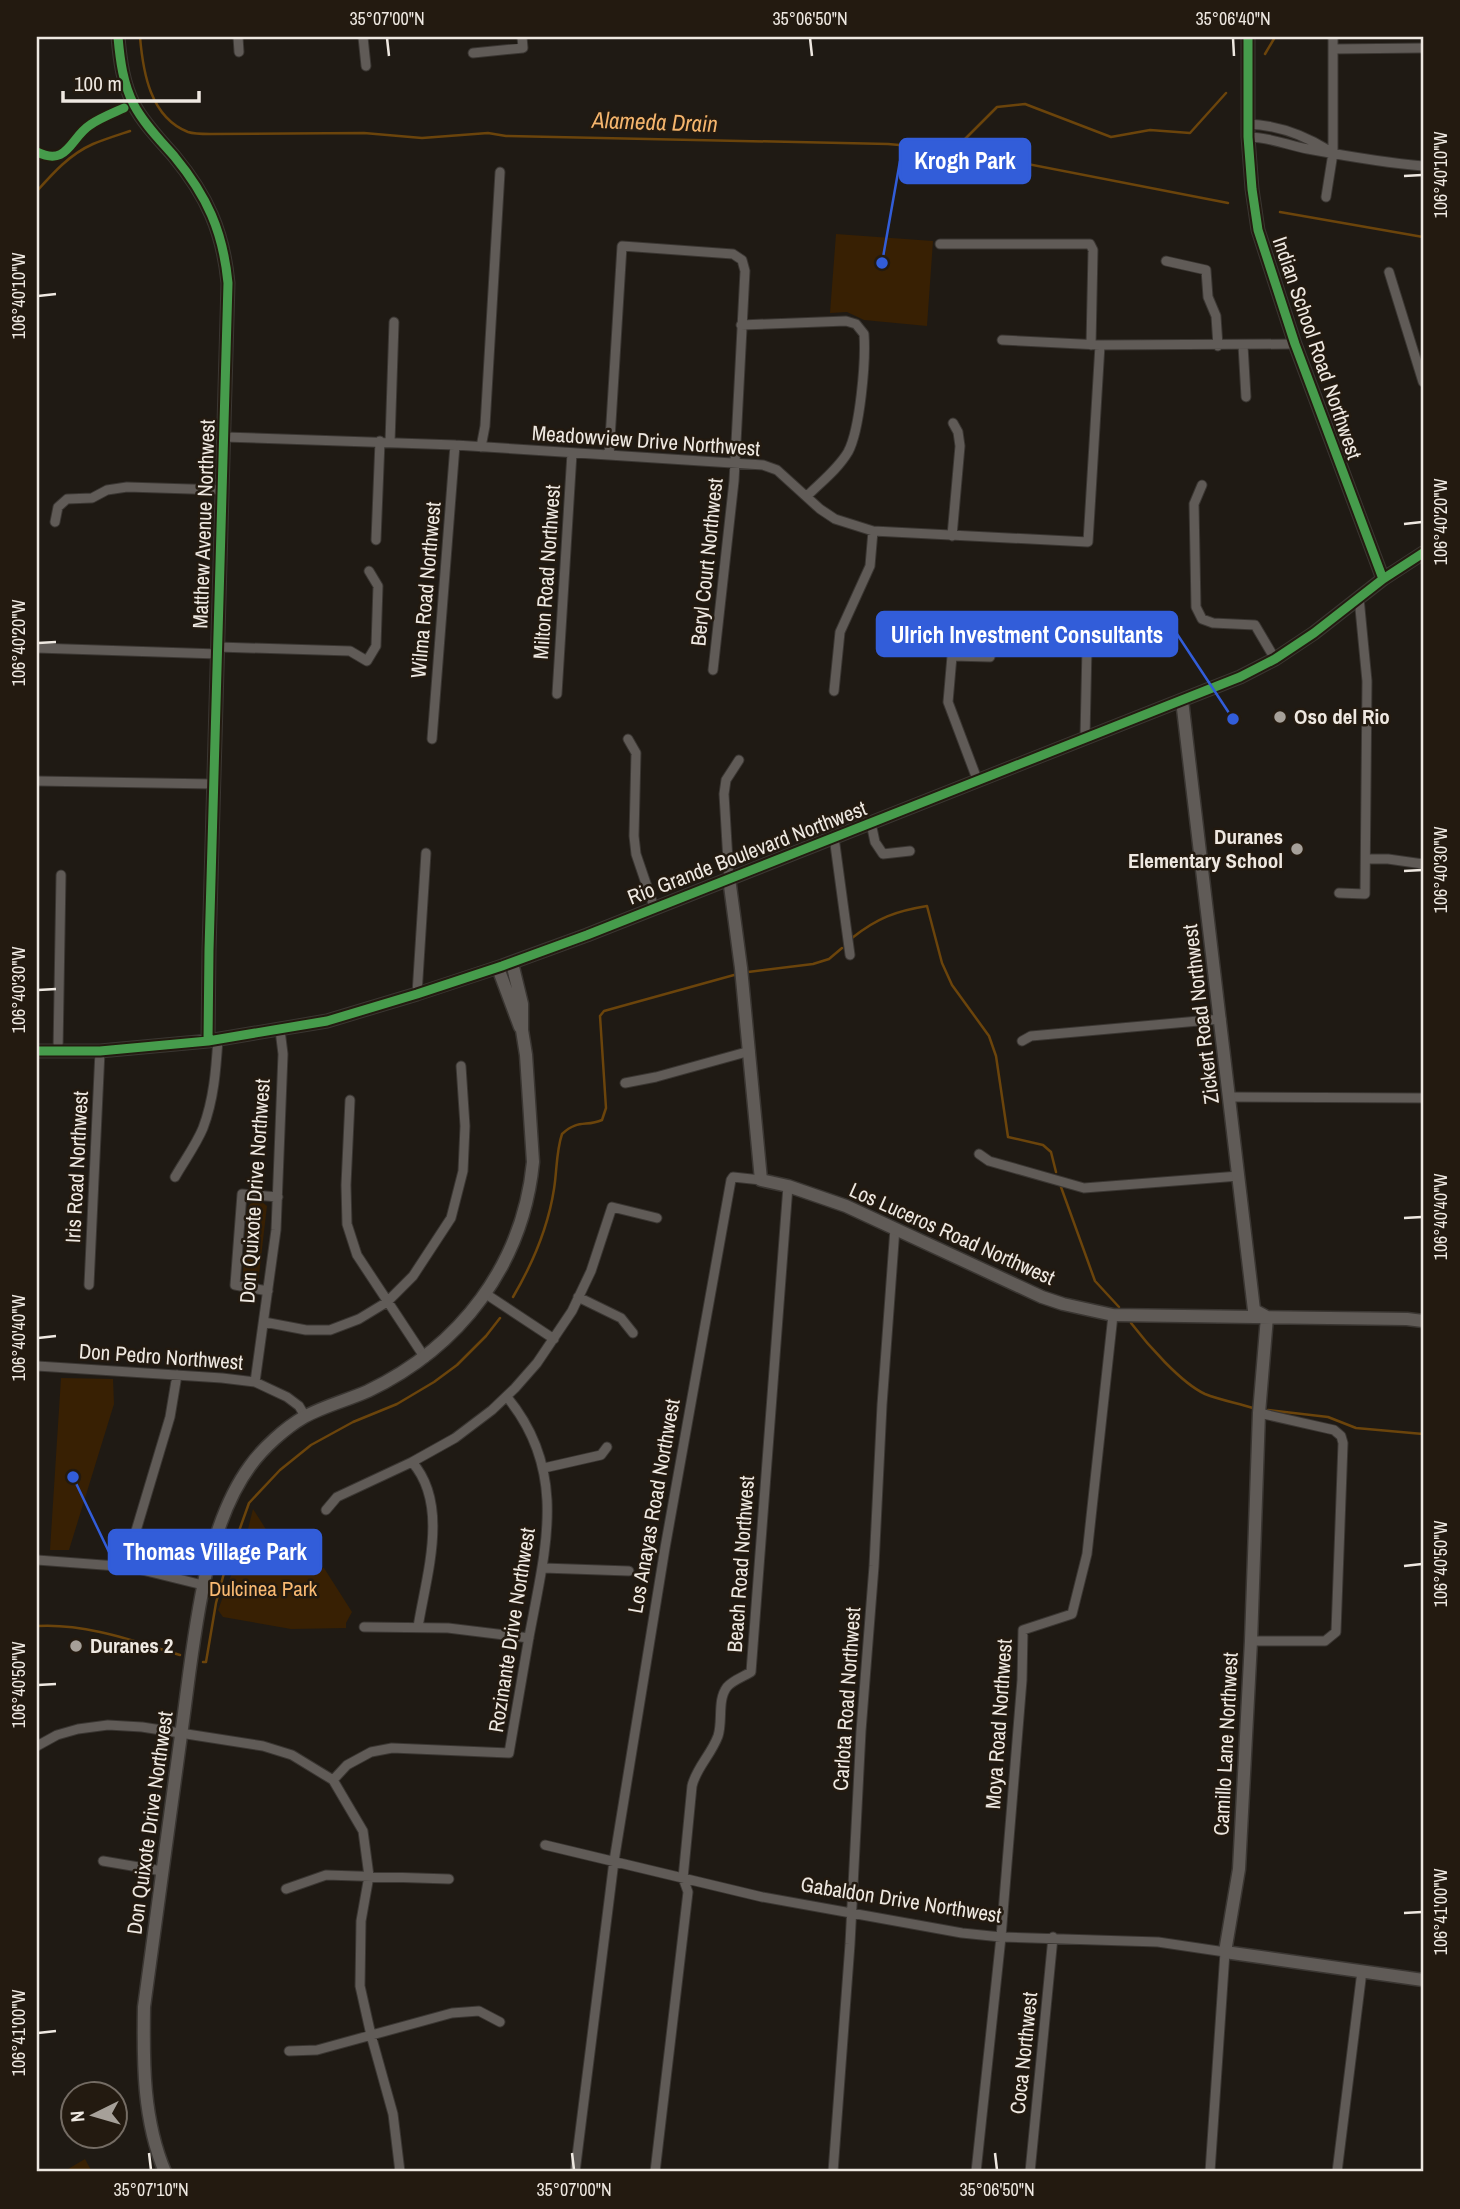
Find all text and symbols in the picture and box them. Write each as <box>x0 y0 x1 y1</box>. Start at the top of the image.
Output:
text: 35°07'00"N <box>349 6 425 31</box>
text: 35°06'50"N <box>772 6 848 31</box>
text: 35°06'40"N <box>1195 6 1271 31</box>
scale bar <box>63 60 200 104</box>
text: 100 m <box>74 69 122 98</box>
water label: Alameda Drain <box>591 104 718 139</box>
text: 106°40'10"W <box>1428 132 1453 218</box>
callout: Krogh Park <box>900 139 1030 183</box>
text: Krogh Park <box>914 145 1016 176</box>
street label: Indian School Road Northwest <box>1266 233 1369 463</box>
text: 106°40'10"W <box>6 253 31 339</box>
street label: Meadowview Drive Northwest <box>531 418 761 463</box>
street label: Matthew Avenue Northwest <box>185 419 222 629</box>
street label: Beryl Court Northwest <box>683 476 730 647</box>
text: 106°40'20"W <box>1428 479 1453 565</box>
street label: Milton Road Northwest <box>526 483 567 660</box>
street label: Wilma Road Northwest <box>403 500 448 679</box>
text: 106°40'20"W <box>6 600 31 686</box>
callout: Ulrich Investment Consultants <box>877 612 1177 656</box>
text: Ulrich Investment Consultants <box>891 619 1163 650</box>
place label: Oso del Rio <box>1294 702 1390 731</box>
marker: Oso del Rio <box>1272 709 1288 725</box>
street label: Rio Grande Boulevard Northwest <box>623 793 871 912</box>
place label: Duranes Elementary School <box>1128 822 1283 875</box>
text: 106°40'30"W <box>1428 827 1453 913</box>
marker: Duranes Elementary School <box>1289 841 1305 857</box>
street label: Zickert Road Northwest <box>1175 922 1226 1106</box>
text: 106°40'30"W <box>6 947 31 1033</box>
street label: Don Quixote Drive Northwest <box>232 1078 277 1304</box>
street label: Iris Road Northwest <box>58 1090 95 1244</box>
text: 106°40'40"W <box>1428 1174 1453 1260</box>
street label: Los Luceros Road Northwest <box>845 1175 1060 1292</box>
text: 106°40'40"W <box>6 1295 31 1381</box>
street label: Don Pedro Northwest <box>78 1336 244 1377</box>
street label: Los Anayas Road Northwest <box>620 1396 687 1615</box>
street label: Beach Road Northwest <box>720 1474 761 1653</box>
text: 106°40'50"W <box>1428 1521 1453 1607</box>
street label: Rozinante Drive Northwest <box>481 1525 542 1734</box>
callout: Thomas Village Park <box>109 1530 321 1574</box>
text: Thomas Village Park <box>123 1536 308 1567</box>
park label: Dulcinea Park <box>209 1574 317 1603</box>
street label: Carlota Road Northwest <box>826 1606 867 1792</box>
place label: Duranes 2 <box>90 1631 173 1660</box>
marker: Duranes 2 <box>68 1638 84 1654</box>
street label: Moya Road Northwest <box>978 1638 1019 1810</box>
text: 106°40'50"W <box>6 1642 31 1728</box>
street label: Camillo Lane Northwest <box>1206 1651 1245 1836</box>
street label: Don Quixote Drive Northwest <box>119 1709 180 1936</box>
street label: Gabaldon Drive Northwest <box>799 1869 1004 1930</box>
text: 106°41'00"W <box>1428 1869 1453 1955</box>
text: 106°41'00"W <box>6 1990 31 2076</box>
street label: Coca Northwest <box>1003 1990 1044 2115</box>
north arrow <box>60 2080 130 2150</box>
text: N <box>64 2110 91 2123</box>
text: 35°07'10"N <box>113 2177 189 2202</box>
text: 35°07'00"N <box>536 2177 612 2202</box>
text: 35°06'50"N <box>959 2177 1035 2202</box>

